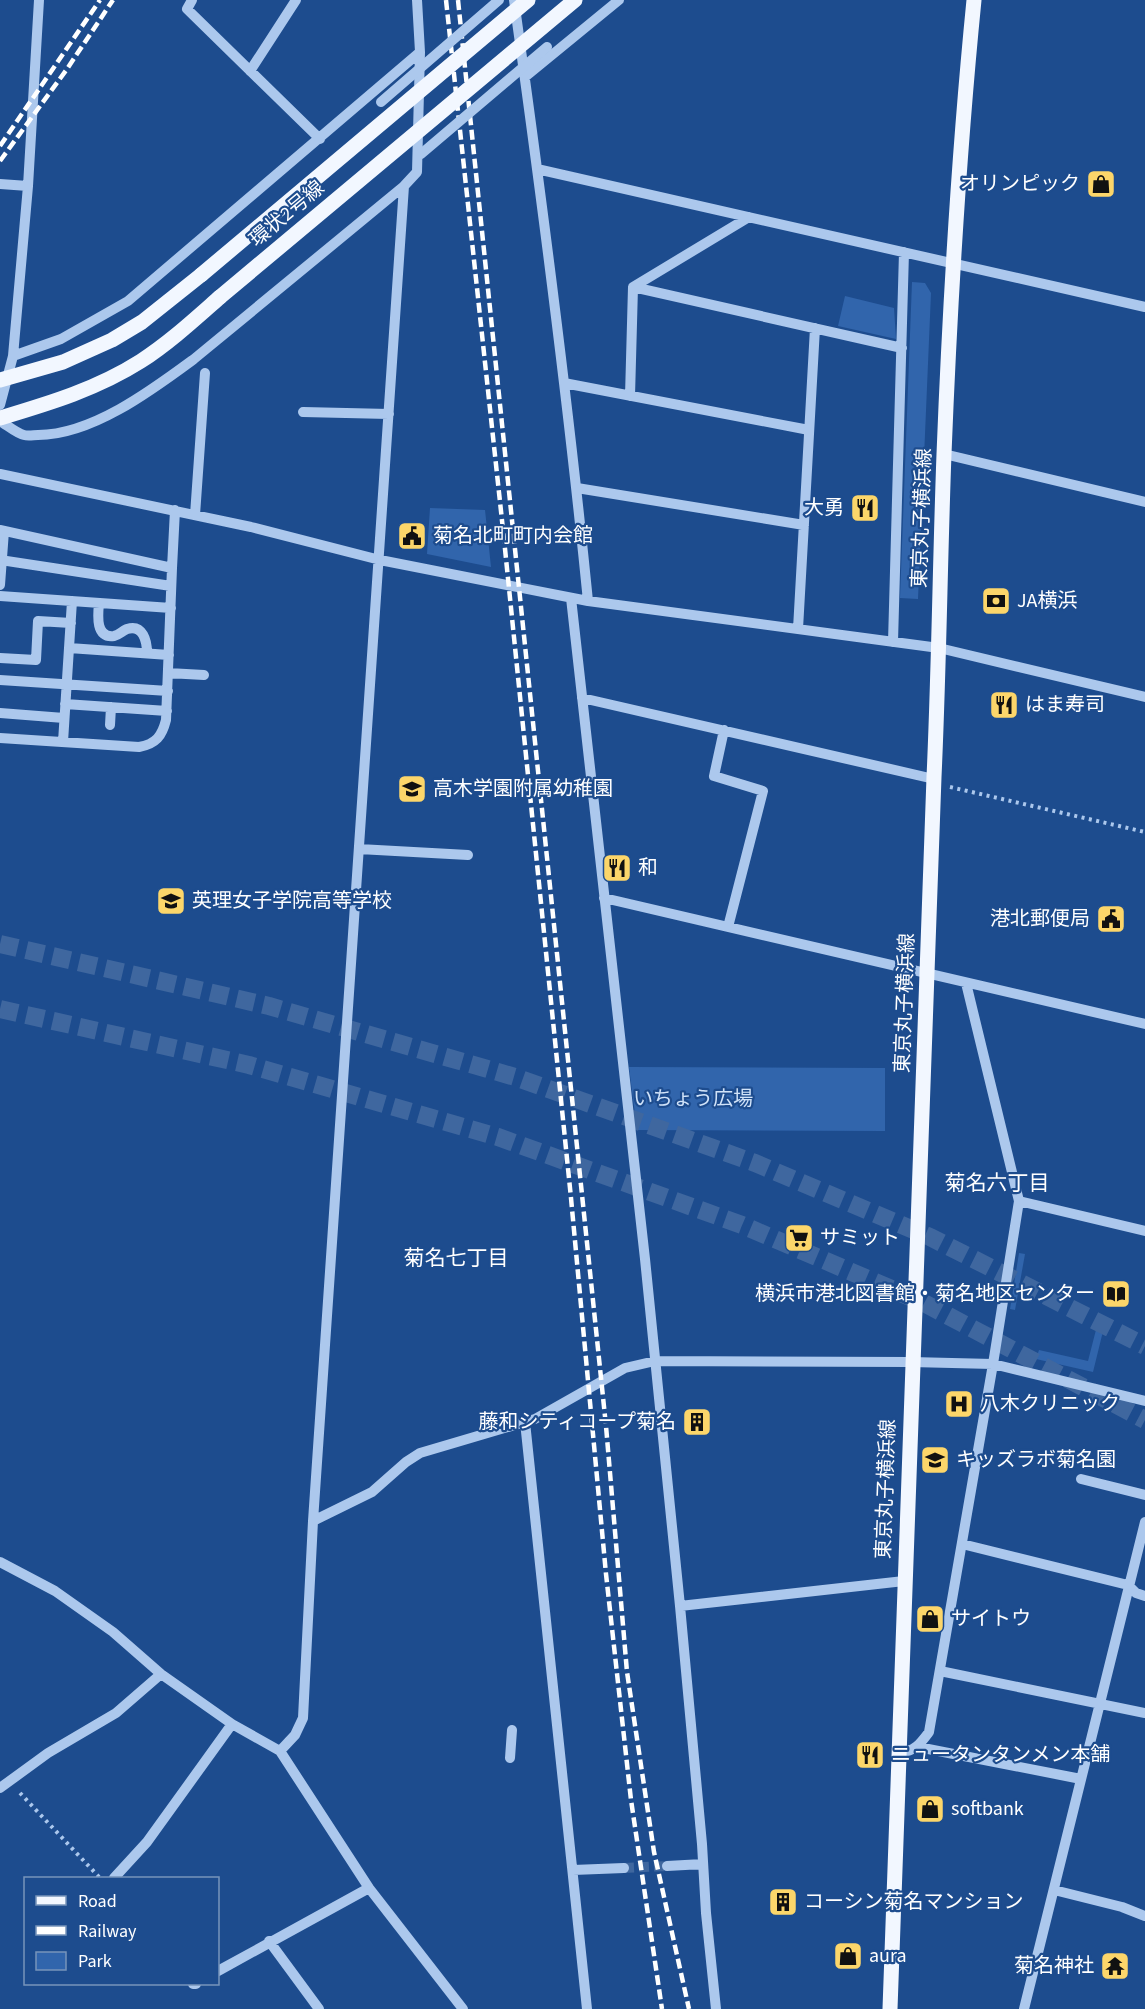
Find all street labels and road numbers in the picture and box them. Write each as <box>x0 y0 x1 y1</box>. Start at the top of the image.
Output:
street label: 環状2号線 <box>244 174 330 254</box>
street label: 東京丸子横浜線 <box>906 448 938 588</box>
street label: 東京丸子横浜線 <box>889 933 921 1073</box>
street label: 東京丸子横浜線 <box>870 1419 902 1559</box>

